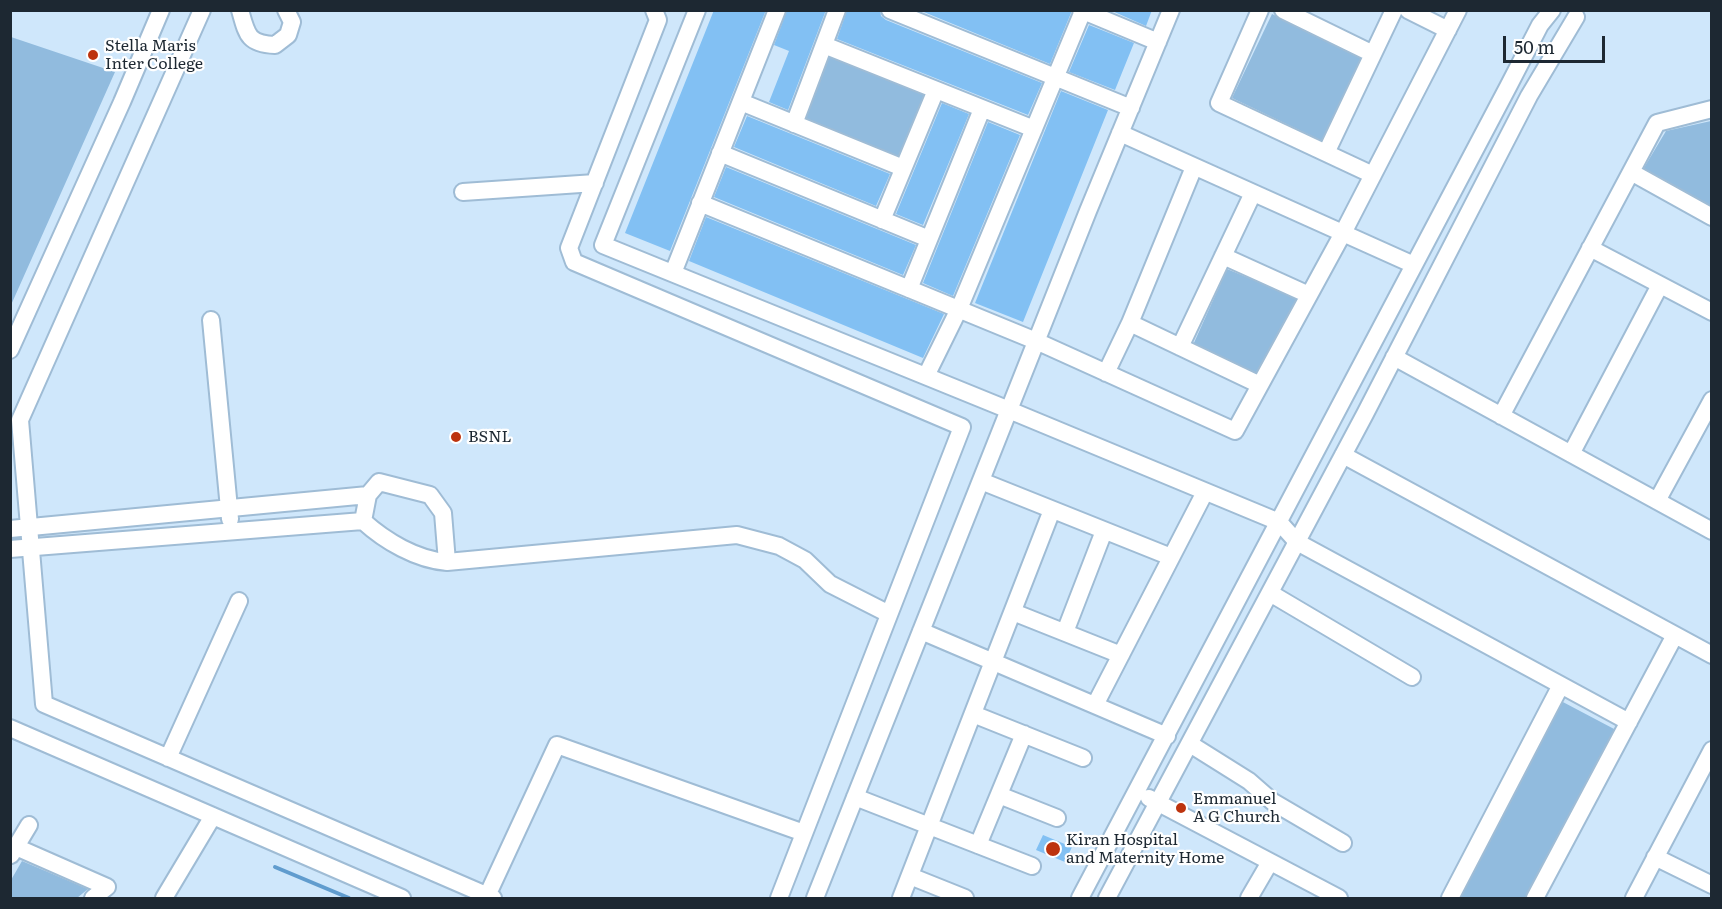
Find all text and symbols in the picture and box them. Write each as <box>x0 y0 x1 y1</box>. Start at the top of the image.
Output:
scale bar <box>1506 24 1608 62</box>
text: 50 m <box>1514 33 1555 60</box>
place label: Stella Maris Inter College <box>105 36 203 74</box>
marker: Stella Maris Inter College <box>86 48 100 62</box>
place label: BSNL <box>468 427 512 447</box>
marker: BSNL <box>449 430 463 444</box>
place label: Emmanuel A G Church <box>1193 789 1280 827</box>
marker: Emmanuel A G Church <box>1174 801 1188 815</box>
place label: Kiran Hospital and Maternity Home <box>1066 830 1224 868</box>
marker: Kiran Hospital and Maternity Home <box>1044 840 1062 858</box>

